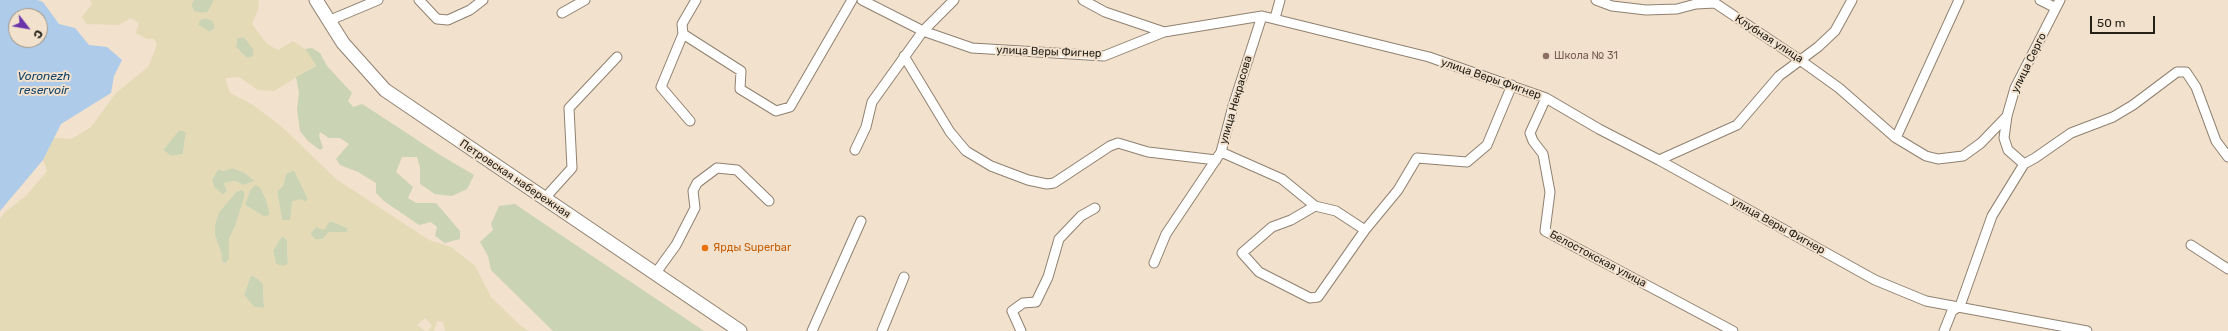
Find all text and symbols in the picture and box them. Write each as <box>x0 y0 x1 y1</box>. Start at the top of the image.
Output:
north arrow <box>8 8 48 48</box>
scale bar <box>2092 8 2157 34</box>
street label: Клубная улица <box>1732 12 1806 66</box>
text: 50 m <box>2097 16 2125 30</box>
text: С <box>30 27 45 41</box>
street label: улица Серго <box>2009 31 2049 95</box>
street label: улица Веры Фигнер <box>996 44 1102 60</box>
place label: Школа № 31 <box>1554 49 1618 63</box>
marker: Школа № 31 <box>1541 51 1551 61</box>
street label: улица Некрасова <box>1217 54 1255 146</box>
street label: улица Веры Фигнер <box>1439 56 1543 102</box>
water label: Voronezh reservoir <box>18 70 70 98</box>
street label: Петровская набережная <box>457 137 573 221</box>
street label: улица Веры Фигнер <box>1729 195 1827 257</box>
street label: Белостокская улица <box>1547 228 1649 290</box>
place label: Ярды Superbar <box>713 241 791 255</box>
marker: Ярды Superbar <box>700 243 710 253</box>

